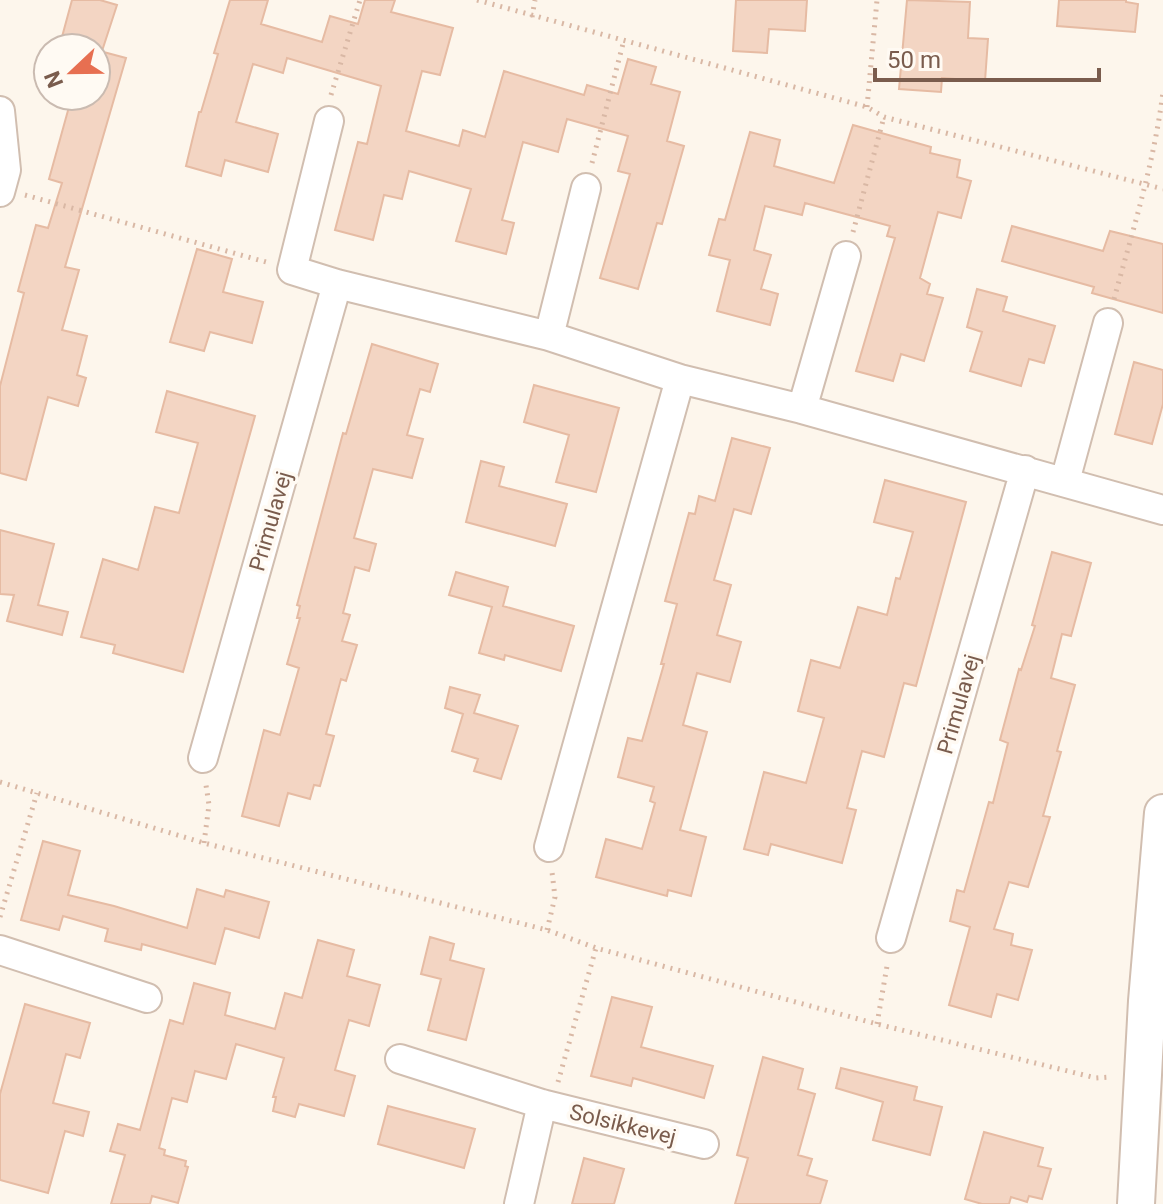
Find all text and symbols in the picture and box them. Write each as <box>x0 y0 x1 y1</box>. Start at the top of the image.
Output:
north arrow <box>32 32 112 112</box>
scale bar <box>875 32 1099 82</box>
text: 50 m <box>887 46 941 74</box>
text: N <box>39 67 68 91</box>
street label: Primulavej <box>244 468 297 574</box>
street label: Primulavej <box>932 651 985 757</box>
street label: Solsikkevej <box>567 1099 679 1150</box>

